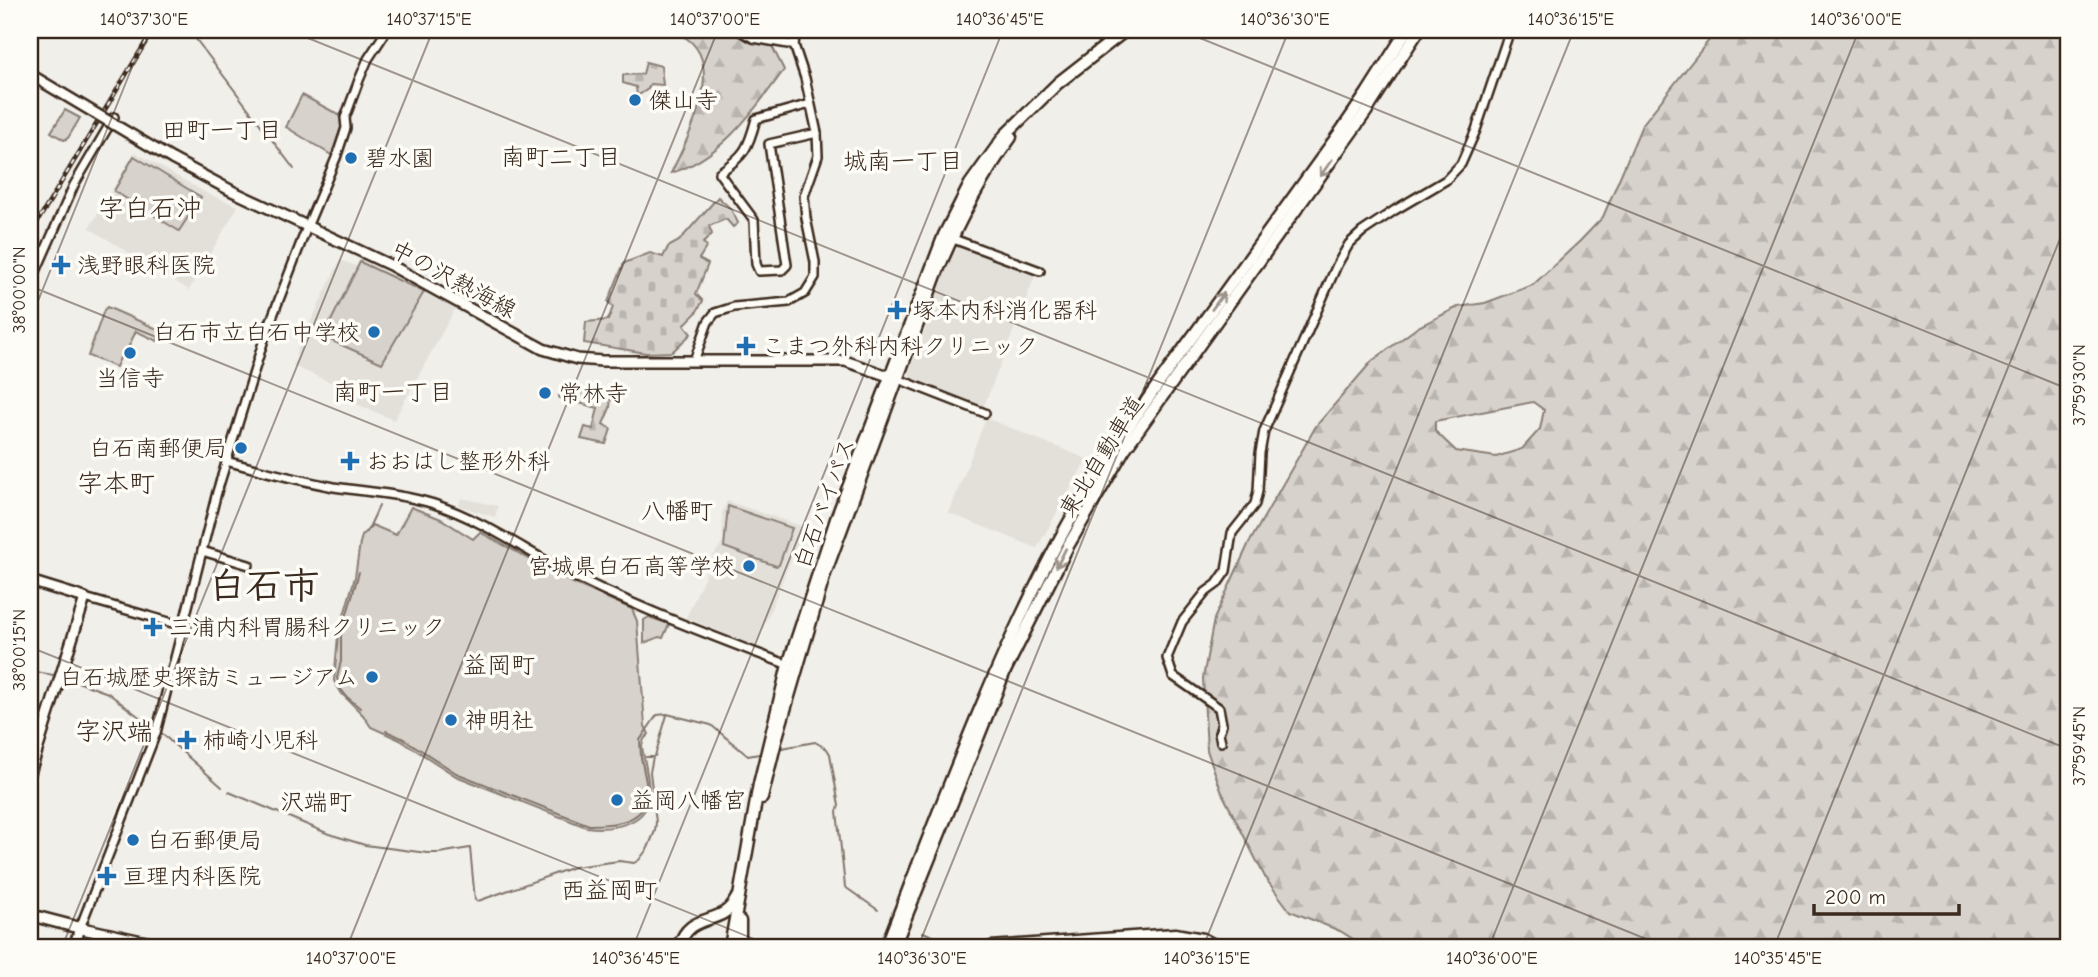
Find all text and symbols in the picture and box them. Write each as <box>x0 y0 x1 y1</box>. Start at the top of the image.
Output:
text: 140°37'30"E <box>100 9 188 30</box>
text: 140°37'15"E <box>386 9 472 30</box>
text: 140°37'00"E <box>670 9 760 30</box>
text: 140°36'45"E <box>956 9 1044 30</box>
text: 140°36'30"E <box>1240 9 1330 30</box>
text: 140°36'15"E <box>1528 9 1614 30</box>
text: 140°36'00"E <box>1810 9 1902 30</box>
place label: 傑山寺 <box>649 87 718 114</box>
marker: 傑山寺 <box>627 92 643 108</box>
district label: 田町一丁目 <box>162 116 282 144</box>
district label: 南町二丁目 <box>501 143 621 171</box>
place label: 碧水園 <box>365 145 434 172</box>
district label: 城南一丁目 <box>843 147 963 175</box>
marker: 碧水園 <box>343 150 359 166</box>
one-way arrow <box>1319 158 1334 177</box>
district label: 字白石沖 <box>98 194 202 224</box>
street label: 中の沢熱海線 <box>387 235 521 324</box>
text: 38°00'00"N <box>9 247 30 334</box>
place label: 浅野眼科医院 <box>77 252 215 279</box>
marker: 浅野眼科医院 <box>51 255 71 275</box>
one-way arrow <box>1210 292 1225 311</box>
place label: 塚本内科消化器科 <box>913 297 1097 324</box>
marker: 塚本内科消化器科 <box>887 300 907 320</box>
place label: 白石市立白石中学校 <box>153 319 360 346</box>
marker: 白石市立白石中学校 <box>366 324 382 340</box>
place label: こまつ外科内科クリニック <box>762 333 1038 360</box>
marker: こまつ外科内科クリニック <box>736 336 756 356</box>
text: 37°59'30"N <box>2069 344 2090 426</box>
marker: 当信寺 <box>122 345 138 361</box>
place label: 当信寺 <box>96 365 165 392</box>
district label: 南町一丁目 <box>333 378 453 406</box>
place label: 常林寺 <box>559 380 628 407</box>
marker: 常林寺 <box>537 385 553 401</box>
street label: 東北自動車道 <box>1053 391 1149 522</box>
street label: 白石バイパス <box>788 434 861 572</box>
place label: 白石南郵便局 <box>89 435 227 462</box>
marker: 白石南郵便局 <box>233 440 249 456</box>
place label: おおはし整形外科 <box>366 448 550 475</box>
marker: おおはし整形外科 <box>340 451 360 471</box>
district label: 字本町 <box>77 469 155 499</box>
district label: 八幡町 <box>641 497 713 525</box>
one-way arrow <box>1054 548 1068 568</box>
place label: 宮城県白石高等学校 <box>528 553 735 580</box>
marker: 宮城県白石高等学校 <box>741 558 757 574</box>
district label: 白石市 <box>209 565 320 607</box>
text: 38°00'15"N <box>9 609 30 691</box>
place label: 三浦内科胃腸科クリニック <box>169 614 445 641</box>
marker: 三浦内科胃腸科クリニック <box>143 617 163 637</box>
district label: 益岡町 <box>463 651 535 679</box>
place label: 白石城歴史探訪ミュージアム <box>59 664 358 691</box>
marker: 白石城歴史探訪ミュージアム <box>364 669 380 685</box>
text: 37°59'45"N <box>2069 706 2090 786</box>
place label: 神明社 <box>465 707 534 734</box>
marker: 神明社 <box>443 712 459 728</box>
district label: 字沢端 <box>75 717 153 747</box>
place label: 柿崎小児科 <box>203 727 318 754</box>
marker: 柿崎小児科 <box>177 730 197 750</box>
place label: 益岡八幡宮 <box>631 787 746 814</box>
district label: 沢端町 <box>280 788 352 816</box>
marker: 益岡八幡宮 <box>609 792 625 808</box>
place label: 白石郵便局 <box>147 827 262 854</box>
marker: 白石郵便局 <box>125 832 141 848</box>
place label: 亘理内科医院 <box>123 863 261 890</box>
marker: 亘理内科医院 <box>97 866 117 886</box>
scale bar <box>1814 872 1960 916</box>
district label: 西益岡町 <box>561 876 657 904</box>
text: 200 m <box>1825 885 1886 909</box>
text: 140°37'00"E <box>306 948 396 969</box>
text: 140°36'45"E <box>592 948 680 969</box>
text: 140°36'30"E <box>877 948 967 969</box>
text: 140°36'15"E <box>1164 948 1250 969</box>
text: 140°36'00"E <box>1446 948 1538 969</box>
text: 140°35'45"E <box>1734 948 1822 969</box>

